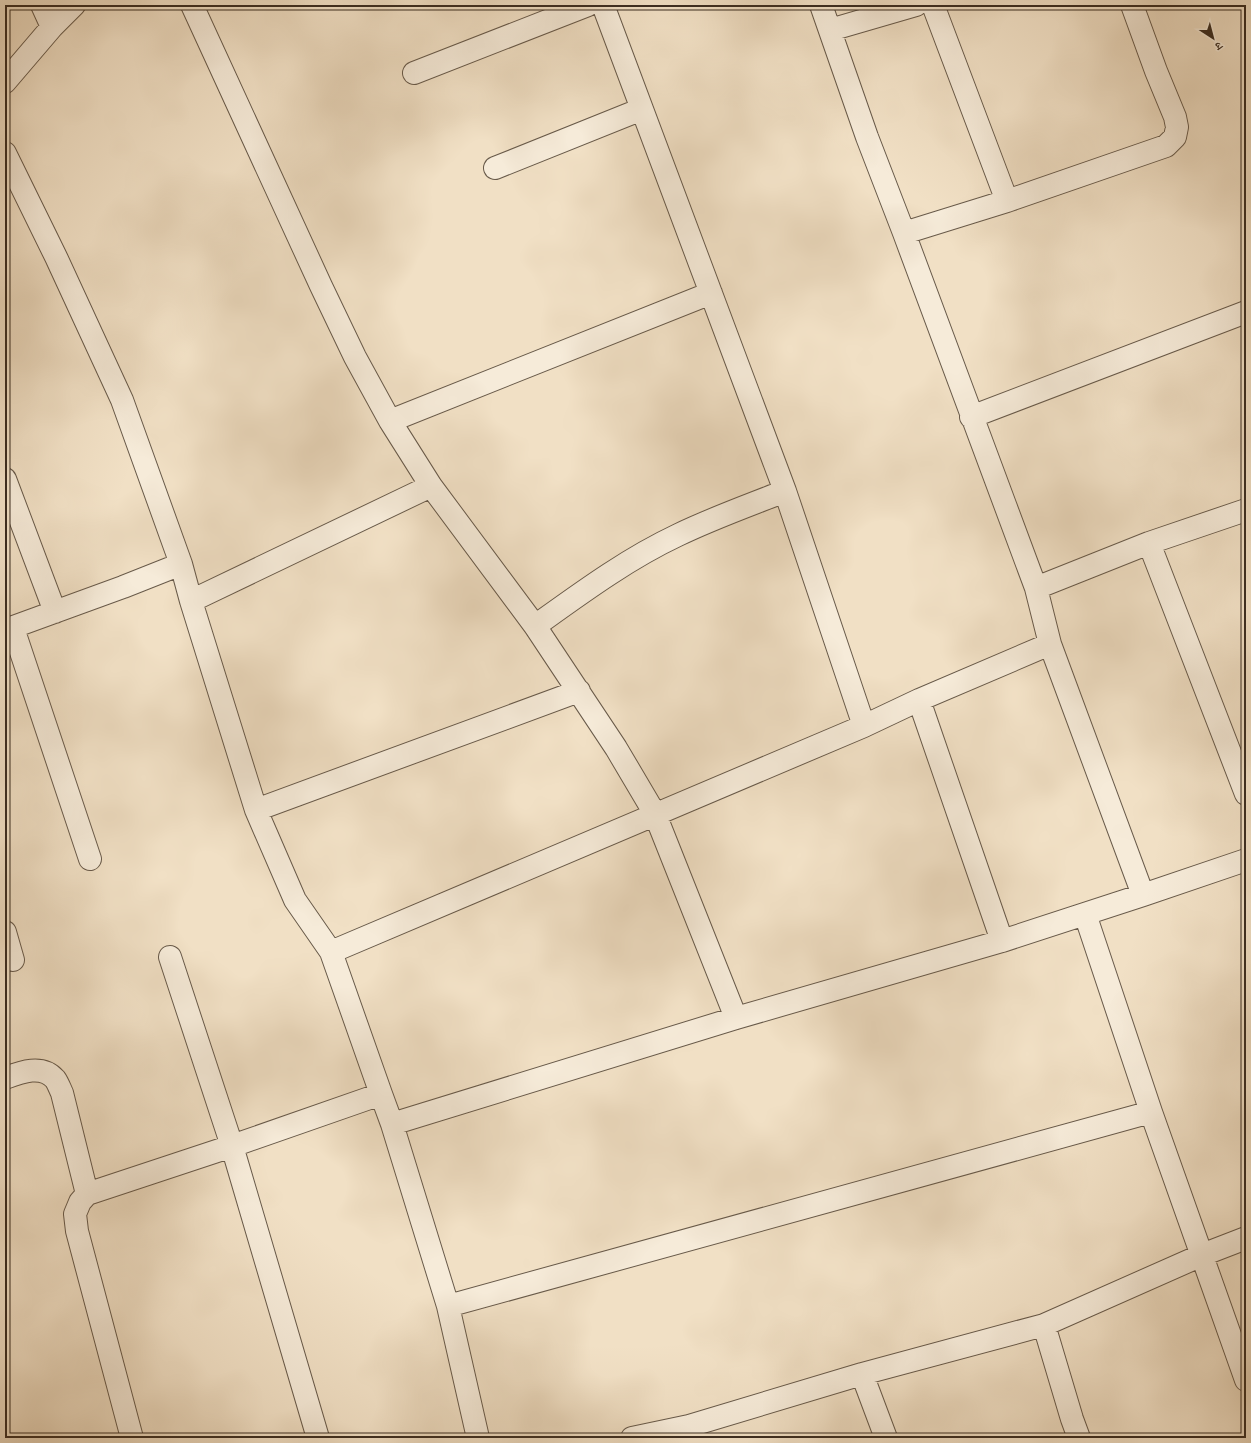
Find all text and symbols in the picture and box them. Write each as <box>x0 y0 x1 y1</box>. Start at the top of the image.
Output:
north arrow <box>1193 18 1233 58</box>
text: उ <box>1210 37 1225 53</box>

